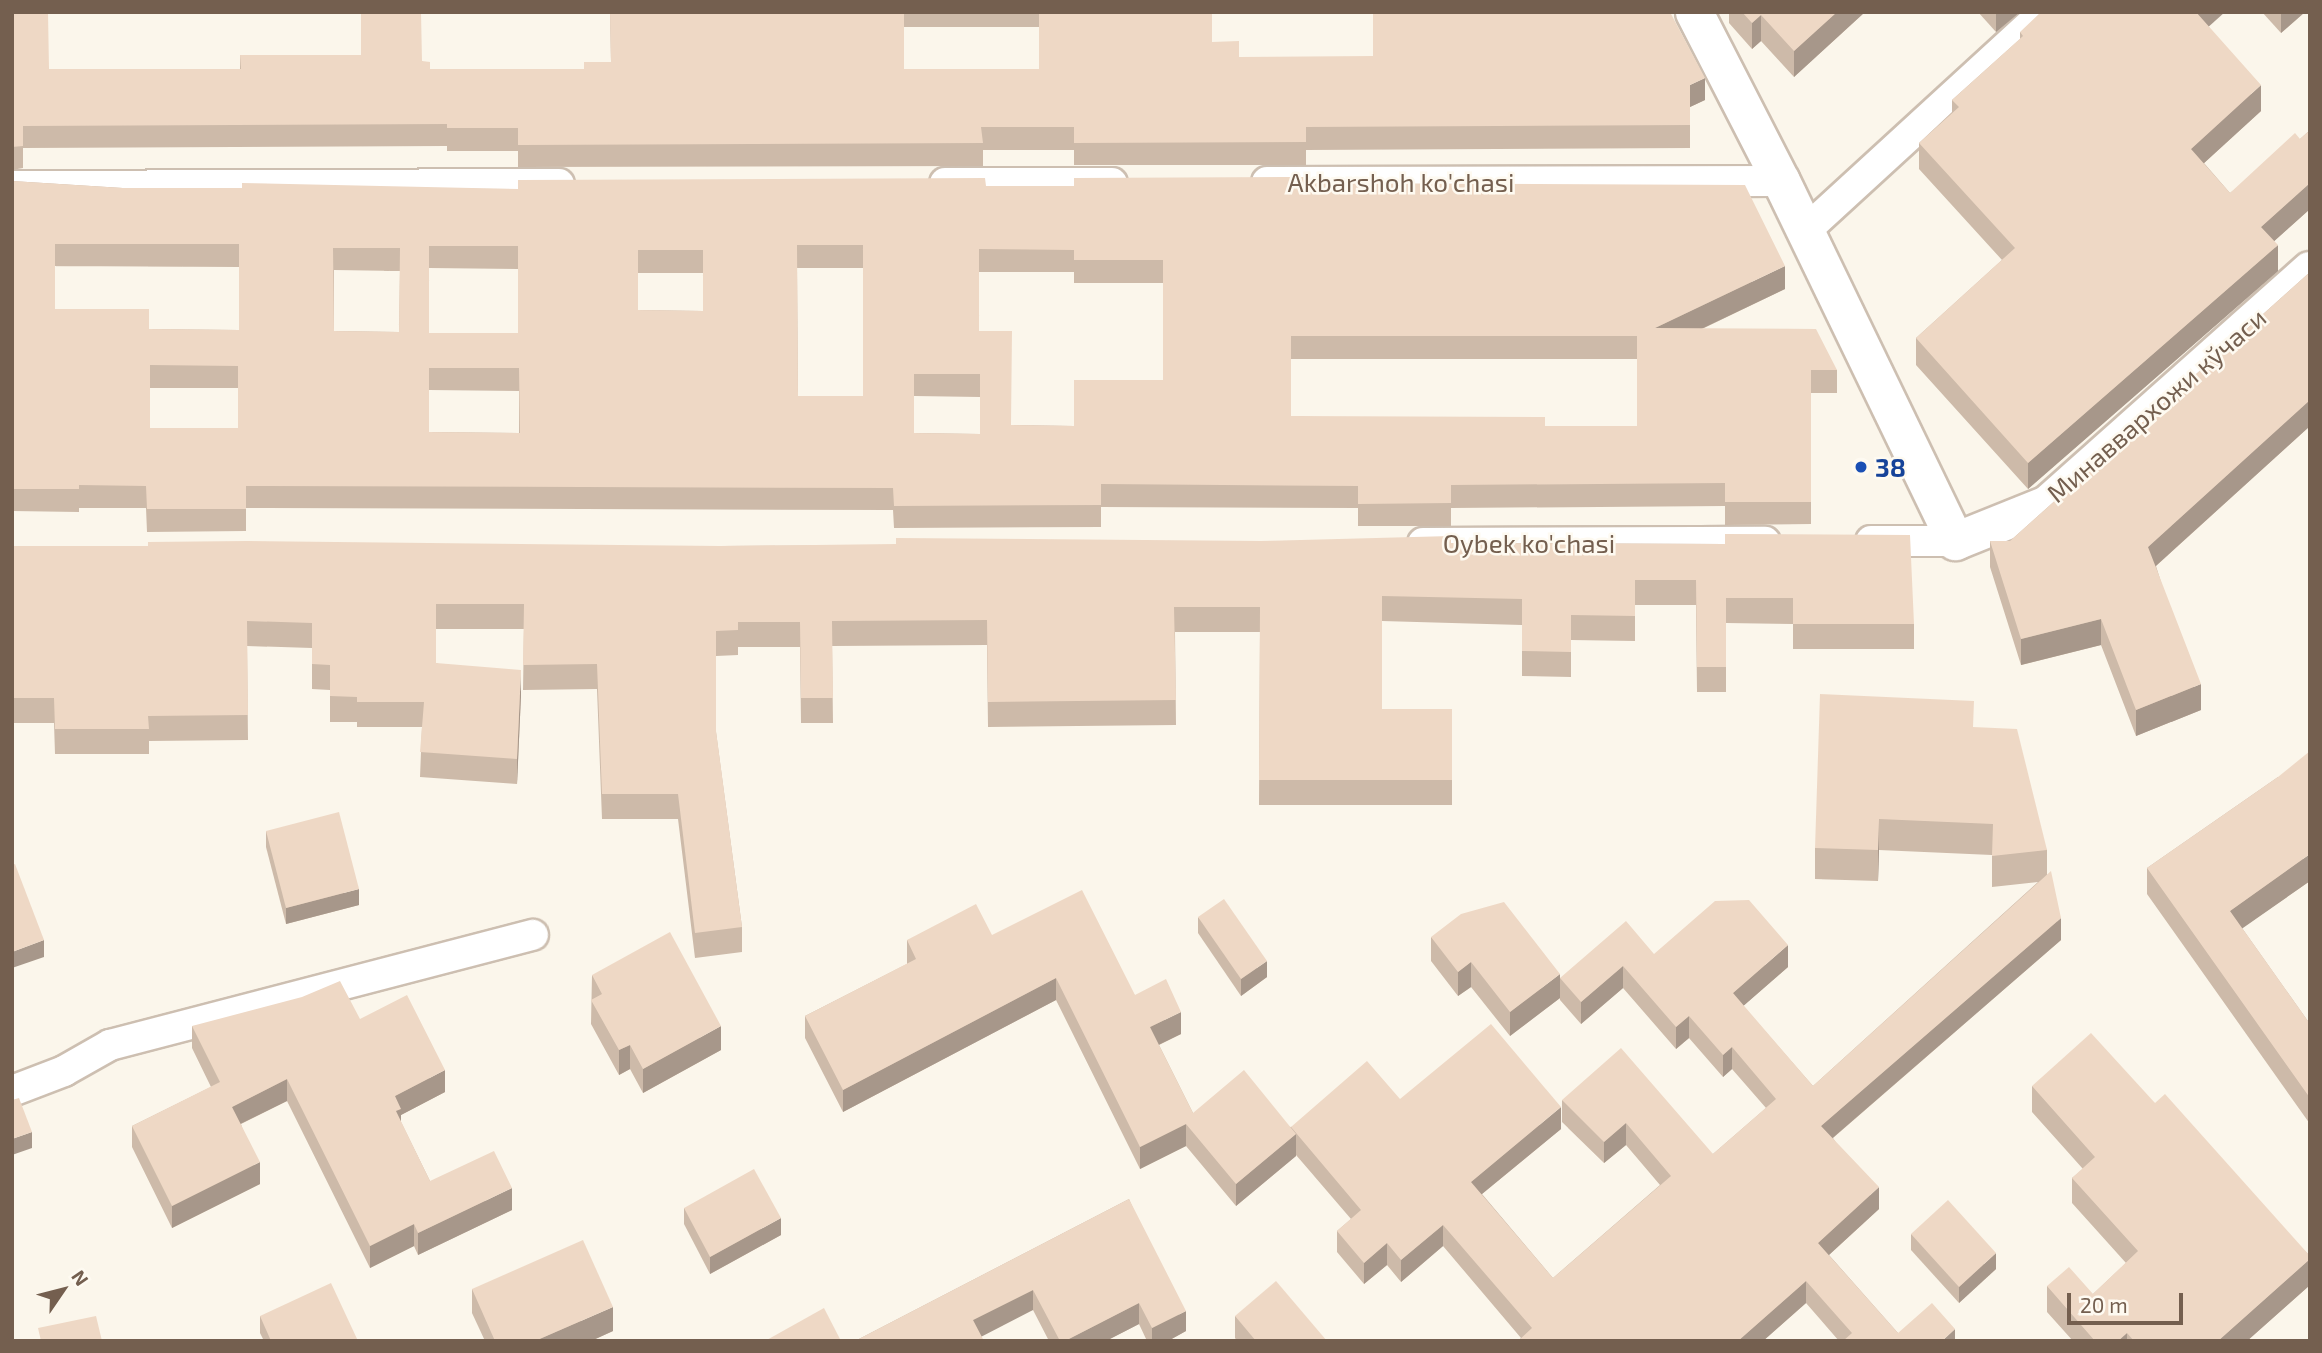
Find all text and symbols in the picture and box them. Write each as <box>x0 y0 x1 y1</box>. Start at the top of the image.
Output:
street label: Akbarshoh ko'chasi <box>1288 166 1514 198</box>
street label: Минаввархожи кўчаси <box>2040 301 2272 509</box>
place label: 38 <box>1875 451 1906 483</box>
marker: 38 <box>1853 459 1869 475</box>
street label: Oybek ko'chasi <box>1443 527 1615 559</box>
north arrow <box>28 1255 98 1325</box>
text: N <box>67 1265 94 1290</box>
scale bar <box>2070 1280 2186 1324</box>
text: 20 m <box>2080 1292 2128 1317</box>

